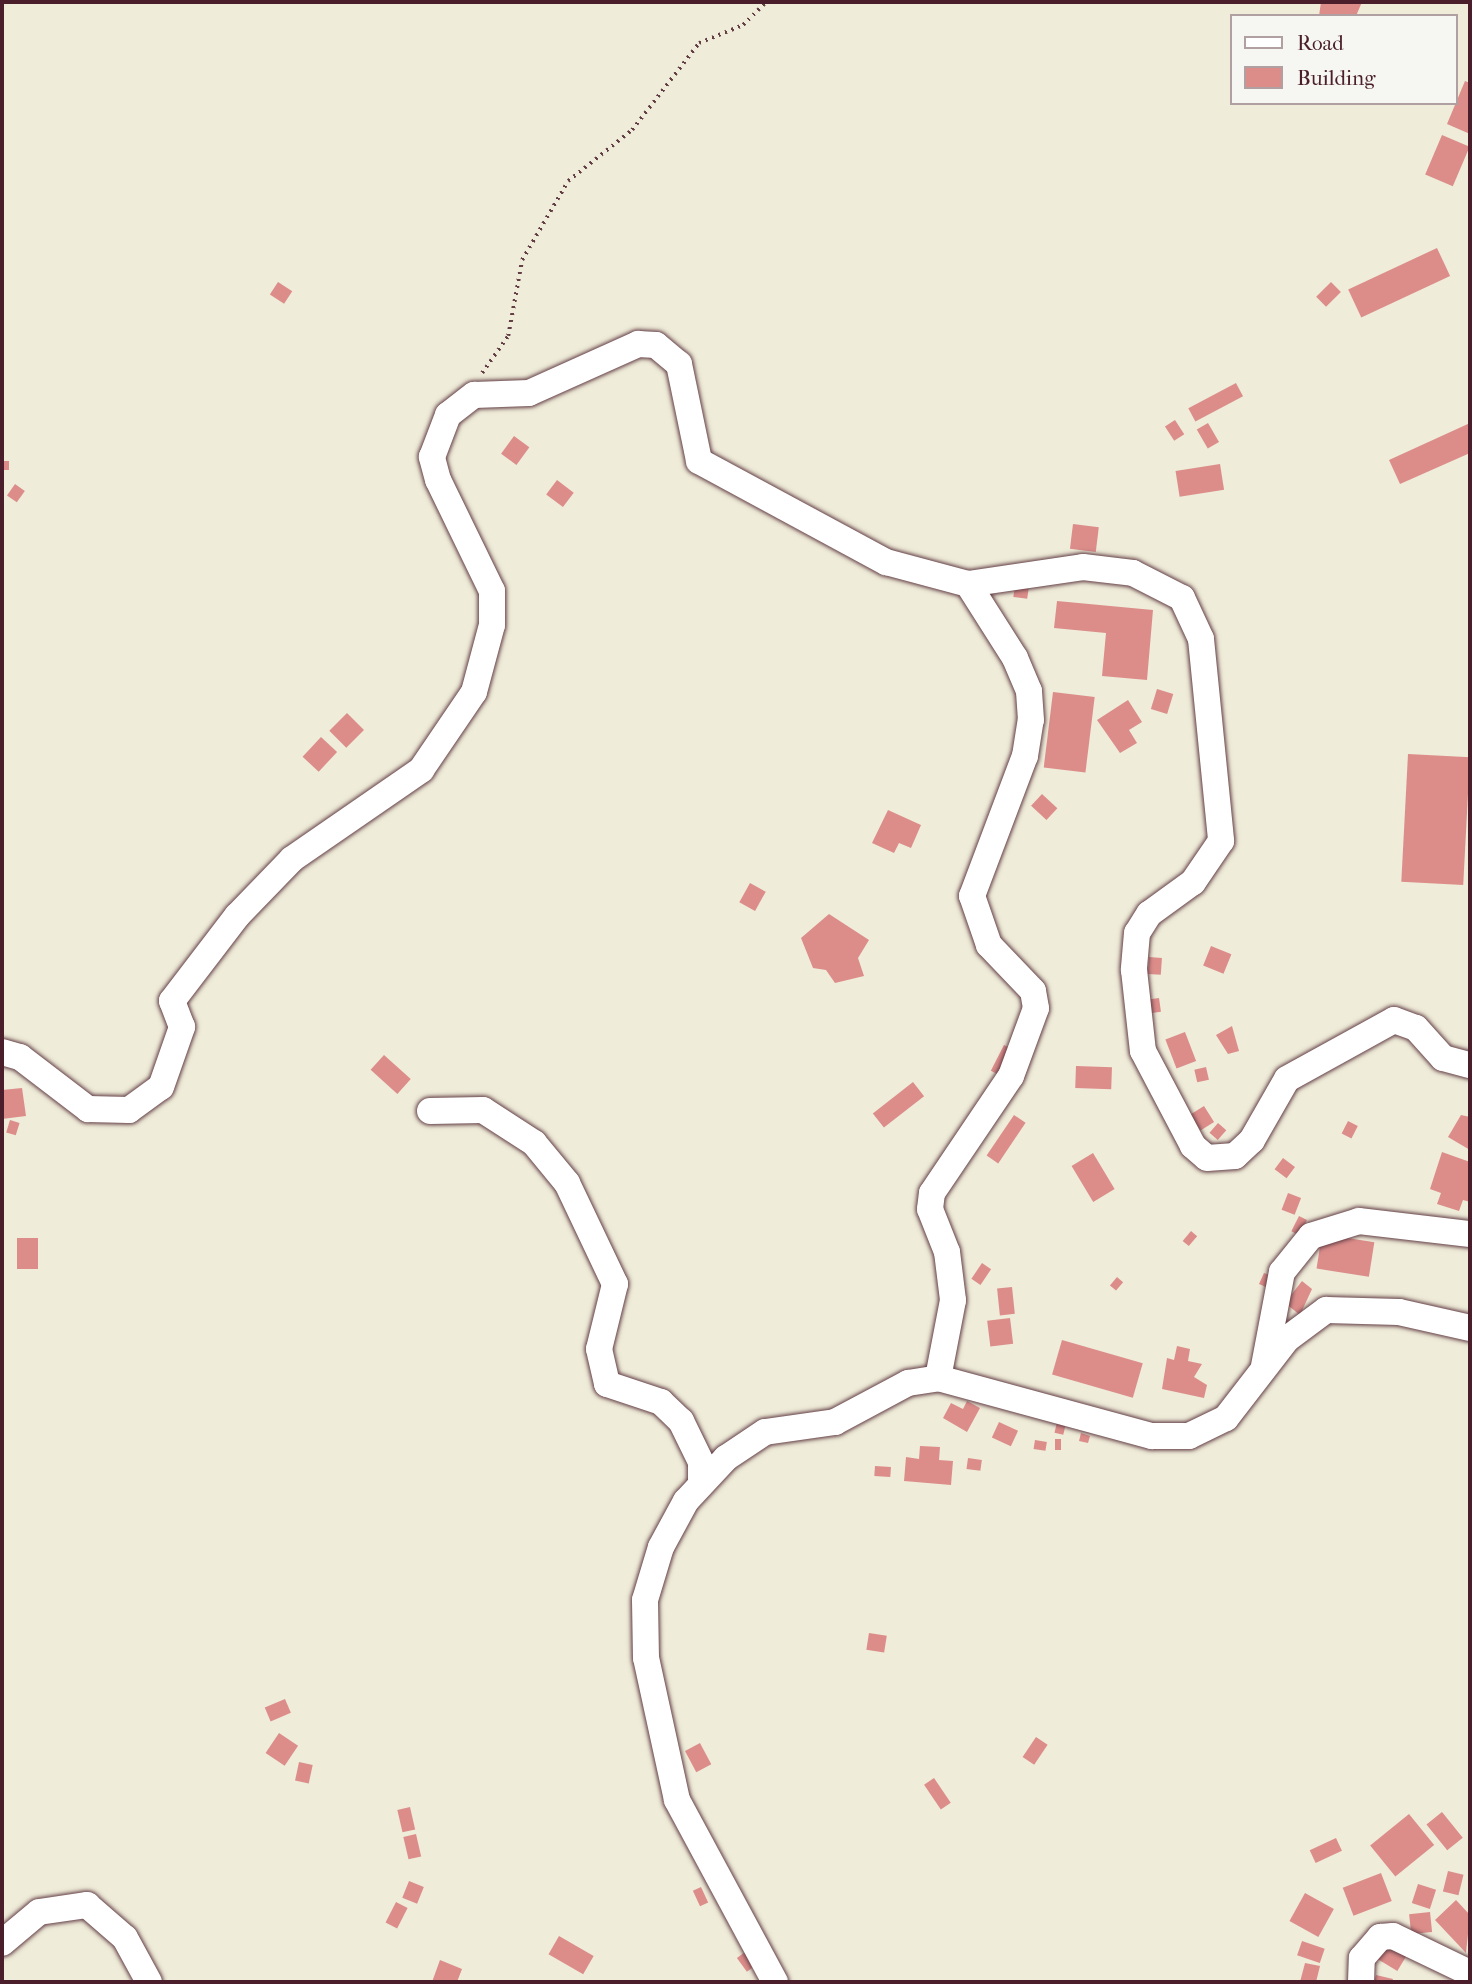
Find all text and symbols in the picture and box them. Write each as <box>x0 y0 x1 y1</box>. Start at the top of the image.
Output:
legend <box>1230 14 1458 105</box>
text: Road <box>1297 31 1344 55</box>
text: Building <box>1297 66 1375 90</box>

